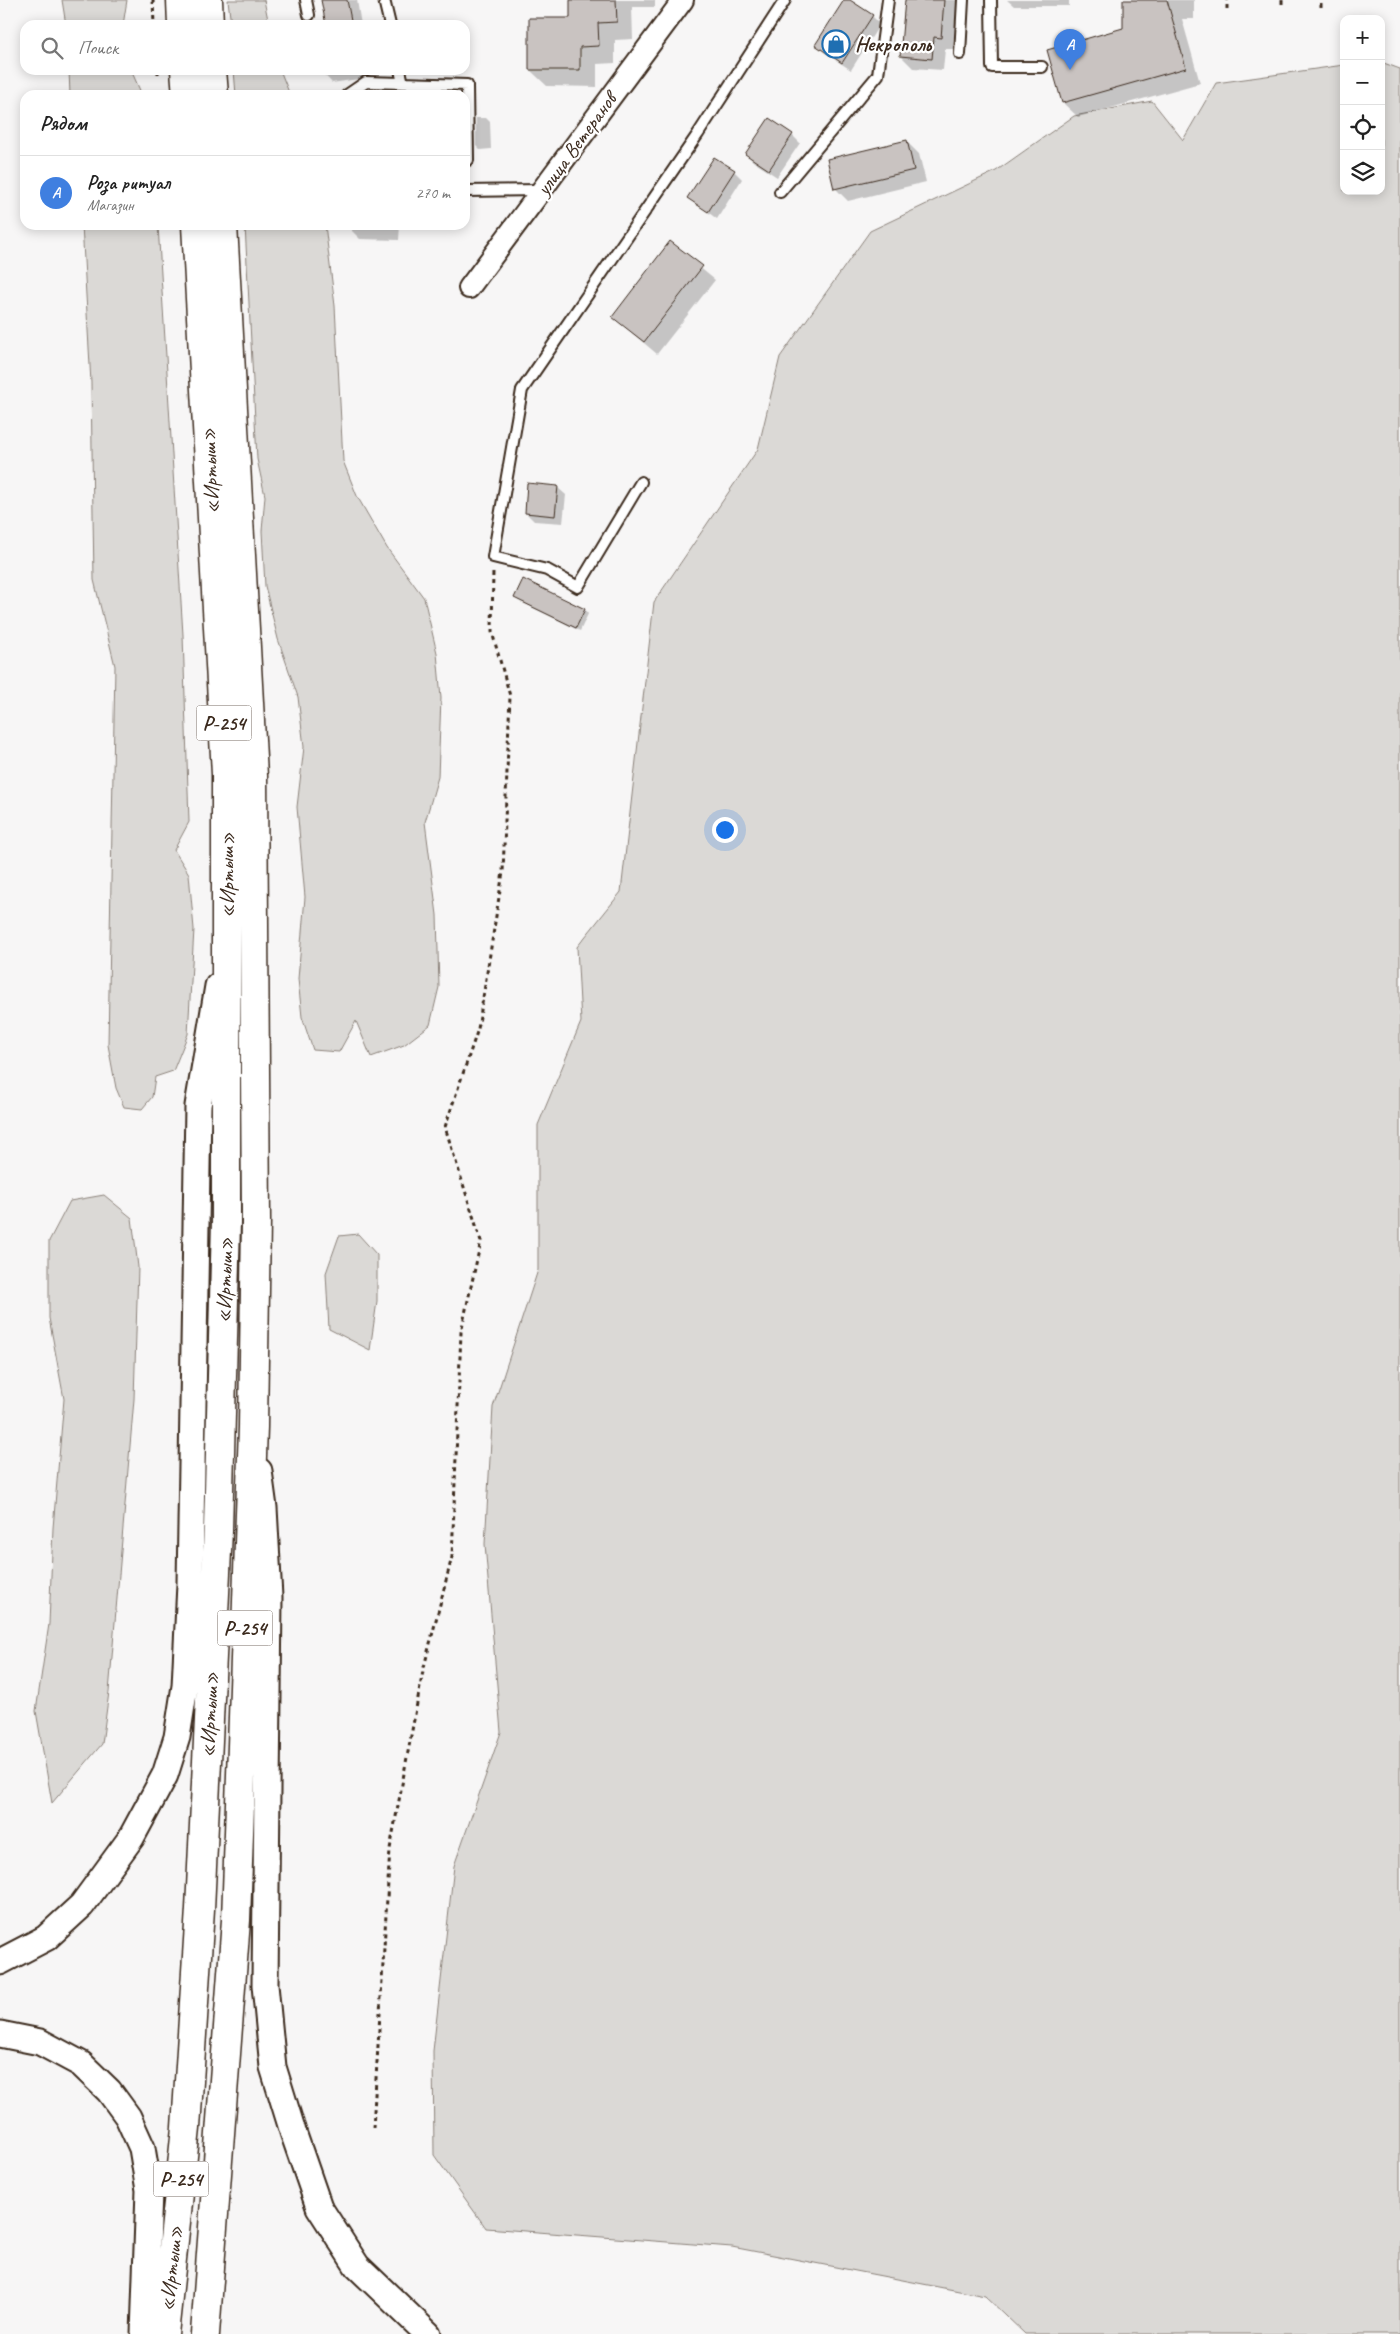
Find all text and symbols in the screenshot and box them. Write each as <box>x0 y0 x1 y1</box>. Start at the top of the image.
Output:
map controls <box>1340 15 1385 195</box>
button: + <box>1340 15 1385 60</box>
search box <box>20 20 470 75</box>
shop icon: Некрополь <box>821 29 851 59</box>
pin: A <box>1054 29 1086 70</box>
place label: Некрополь <box>855 31 933 57</box>
icon: search <box>38 34 66 62</box>
text: Поиск <box>78 36 118 60</box>
button: − <box>1340 60 1385 105</box>
street label: улица Ветеранов <box>529 84 625 202</box>
button: locate <box>1340 105 1385 150</box>
text: Рядом <box>40 110 87 136</box>
button: layers <box>1340 150 1385 195</box>
text: Роза ритуал <box>87 171 170 195</box>
text: A <box>52 183 60 203</box>
text: 270 m <box>416 183 450 203</box>
text: Магазин <box>87 195 134 215</box>
street label: «Иртыш» <box>195 427 225 515</box>
road number: Р-254 <box>196 706 252 740</box>
your location <box>712 817 738 843</box>
street label: «Иртыш» <box>214 832 240 918</box>
street label: «Иртыш» <box>210 1237 239 1323</box>
road number: Р-254 <box>218 1610 272 1646</box>
street label: «Иртыш» <box>194 1671 224 1758</box>
road number: Р-254 <box>154 2162 208 2196</box>
street label: «Иртыш» <box>154 2224 189 2313</box>

